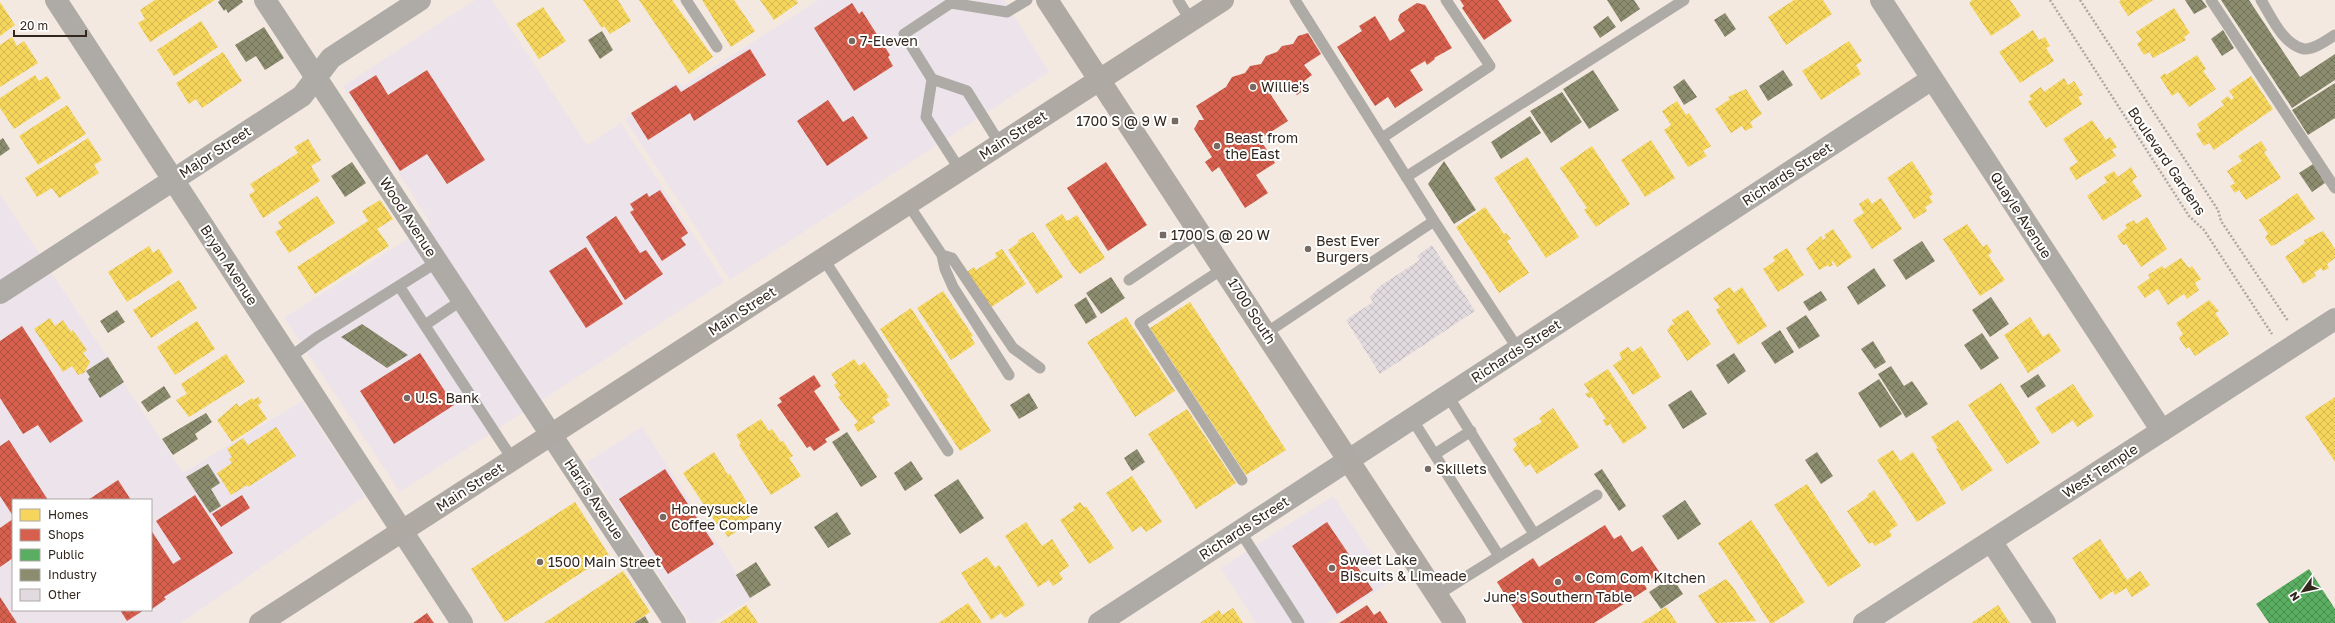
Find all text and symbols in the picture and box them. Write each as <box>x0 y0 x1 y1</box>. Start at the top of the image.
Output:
scale bar <box>14 12 86 38</box>
text: 20 m <box>20 18 48 33</box>
place label: 7-Eleven <box>860 32 918 49</box>
marker: 7-Eleven <box>847 36 857 46</box>
place label: Willie's <box>1261 78 1309 95</box>
marker: Willie's <box>1248 82 1258 92</box>
street label: Boulevard Gardens <box>2125 103 2210 218</box>
street label: Main Street <box>976 106 1050 163</box>
place label: 1700 S @ 9 W <box>1076 112 1168 129</box>
marker: 1700 S @ 9 W <box>1170 116 1180 126</box>
street label: Major Street <box>175 122 254 181</box>
place label: Beast from the East <box>1225 129 1298 162</box>
street label: Richards Street <box>1739 138 1835 209</box>
marker: Beast from the East <box>1212 141 1222 151</box>
street label: Quayle Avenue <box>1987 168 2056 261</box>
street label: Wood Avenue <box>376 174 440 260</box>
street label: Bryan Avenue <box>197 221 262 308</box>
place label: 1700 S @ 20 W <box>1171 226 1271 243</box>
marker: 1700 S @ 20 W <box>1158 230 1168 240</box>
place label: Best Ever Burgers <box>1316 232 1380 265</box>
marker: Best Ever Burgers <box>1303 244 1313 254</box>
street label: 1700 South <box>1225 275 1280 347</box>
street label: Main Street <box>705 282 779 339</box>
street label: Richards Street <box>1468 315 1564 386</box>
place label: U.S. Bank <box>415 389 479 406</box>
marker: U.S. Bank <box>402 393 412 403</box>
street label: West Temple <box>2059 440 2141 501</box>
street label: Harris Avenue <box>561 455 628 542</box>
street label: Main Street <box>433 458 507 515</box>
place label: Skillets <box>1436 460 1487 477</box>
marker: Skillets <box>1423 464 1433 474</box>
street label: Richards Street <box>1196 492 1292 563</box>
legend <box>12 499 152 611</box>
place label: Honeysuckle Coffee Company <box>671 500 782 533</box>
text: Homes <box>48 507 88 522</box>
marker: Honeysuckle Coffee Company <box>658 512 668 522</box>
text: Shops <box>48 527 84 542</box>
text: Public <box>48 547 85 562</box>
place label: Sweet Lake Biscuits & Limeade <box>1340 551 1467 584</box>
place label: 1500 Main Street <box>548 553 661 570</box>
marker: 1500 Main Street <box>535 557 545 567</box>
marker: Sweet Lake Biscuits & Limeade <box>1327 563 1337 573</box>
text: Industry <box>48 567 97 582</box>
place label: Com Com Kitchen <box>1586 569 1706 586</box>
north arrow <box>2283 571 2323 611</box>
marker: Com Com Kitchen <box>1573 573 1583 583</box>
marker: June's Southern Table <box>1553 577 1563 587</box>
text: Other <box>48 587 81 602</box>
place label: June's Southern Table <box>1484 588 1632 605</box>
text: N <box>2286 590 2302 604</box>

